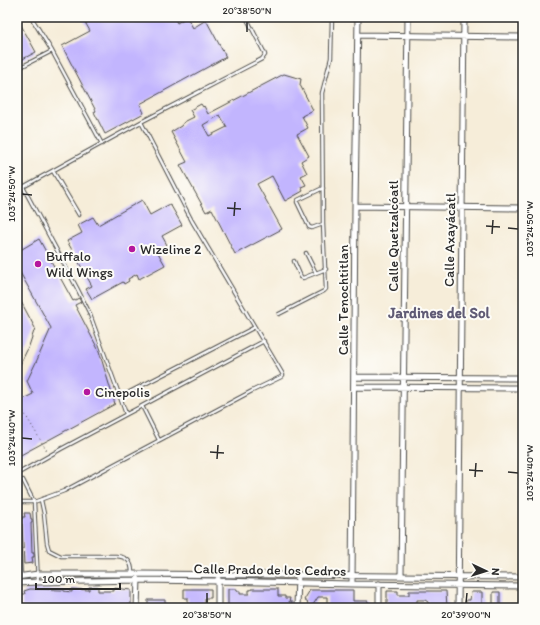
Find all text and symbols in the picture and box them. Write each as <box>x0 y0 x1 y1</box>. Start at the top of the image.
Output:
text: 20°38'50"N <box>223 4 272 17</box>
text: 103°24'50"W <box>5 166 18 222</box>
street label: Calle Quetzalcóatl <box>385 180 402 292</box>
street label: Calle Axayácatl <box>441 193 459 287</box>
text: 103°24'50"W <box>523 201 536 257</box>
place label: Wizeline 2 <box>140 241 202 258</box>
marker: Wizeline 2 <box>127 244 137 254</box>
street label: Calle Tenochtitlan <box>335 245 352 355</box>
place label: Buffalo Wild Wings <box>46 248 113 281</box>
marker: Buffalo Wild Wings <box>33 259 43 269</box>
district label: Jardines del Sol <box>387 304 491 322</box>
place label: Cinepolis <box>95 384 150 401</box>
marker: Cinepolis <box>82 387 92 397</box>
text: 103°24'40"W <box>5 409 18 466</box>
text: 103°24'40"W <box>523 444 536 501</box>
north arrow <box>466 551 506 591</box>
street label: Calle Prado de los Cedros <box>194 560 346 580</box>
scale bar <box>36 565 120 591</box>
text: N <box>489 567 502 576</box>
text: 100 m <box>42 572 75 586</box>
text: 20°38'50"N <box>183 608 232 621</box>
text: 20°39'00"N <box>441 608 491 621</box>

